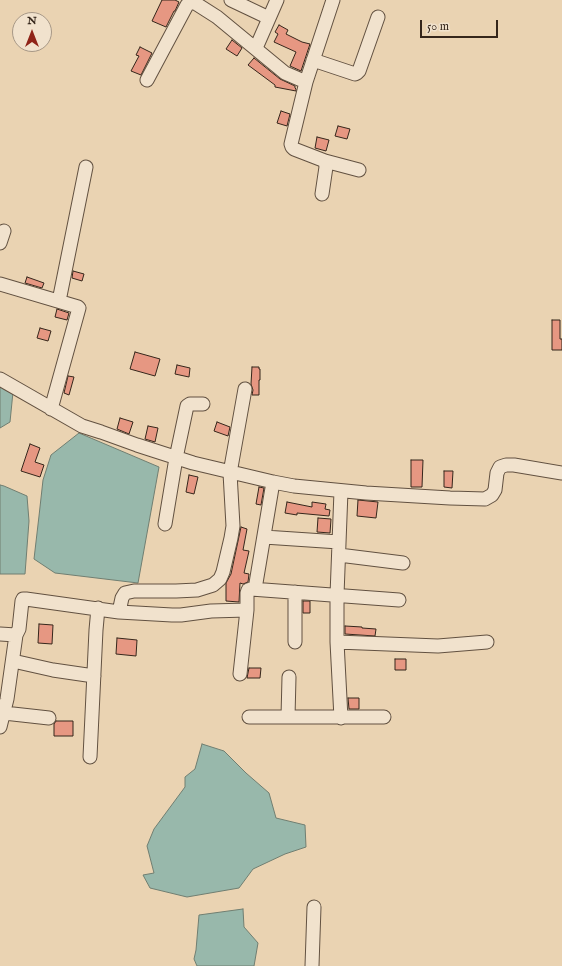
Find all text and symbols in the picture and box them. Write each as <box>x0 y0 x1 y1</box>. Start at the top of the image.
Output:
north arrow <box>12 12 52 52</box>
scale bar <box>422 12 500 38</box>
text: N <box>27 14 37 28</box>
text: 50 m <box>427 19 449 34</box>

